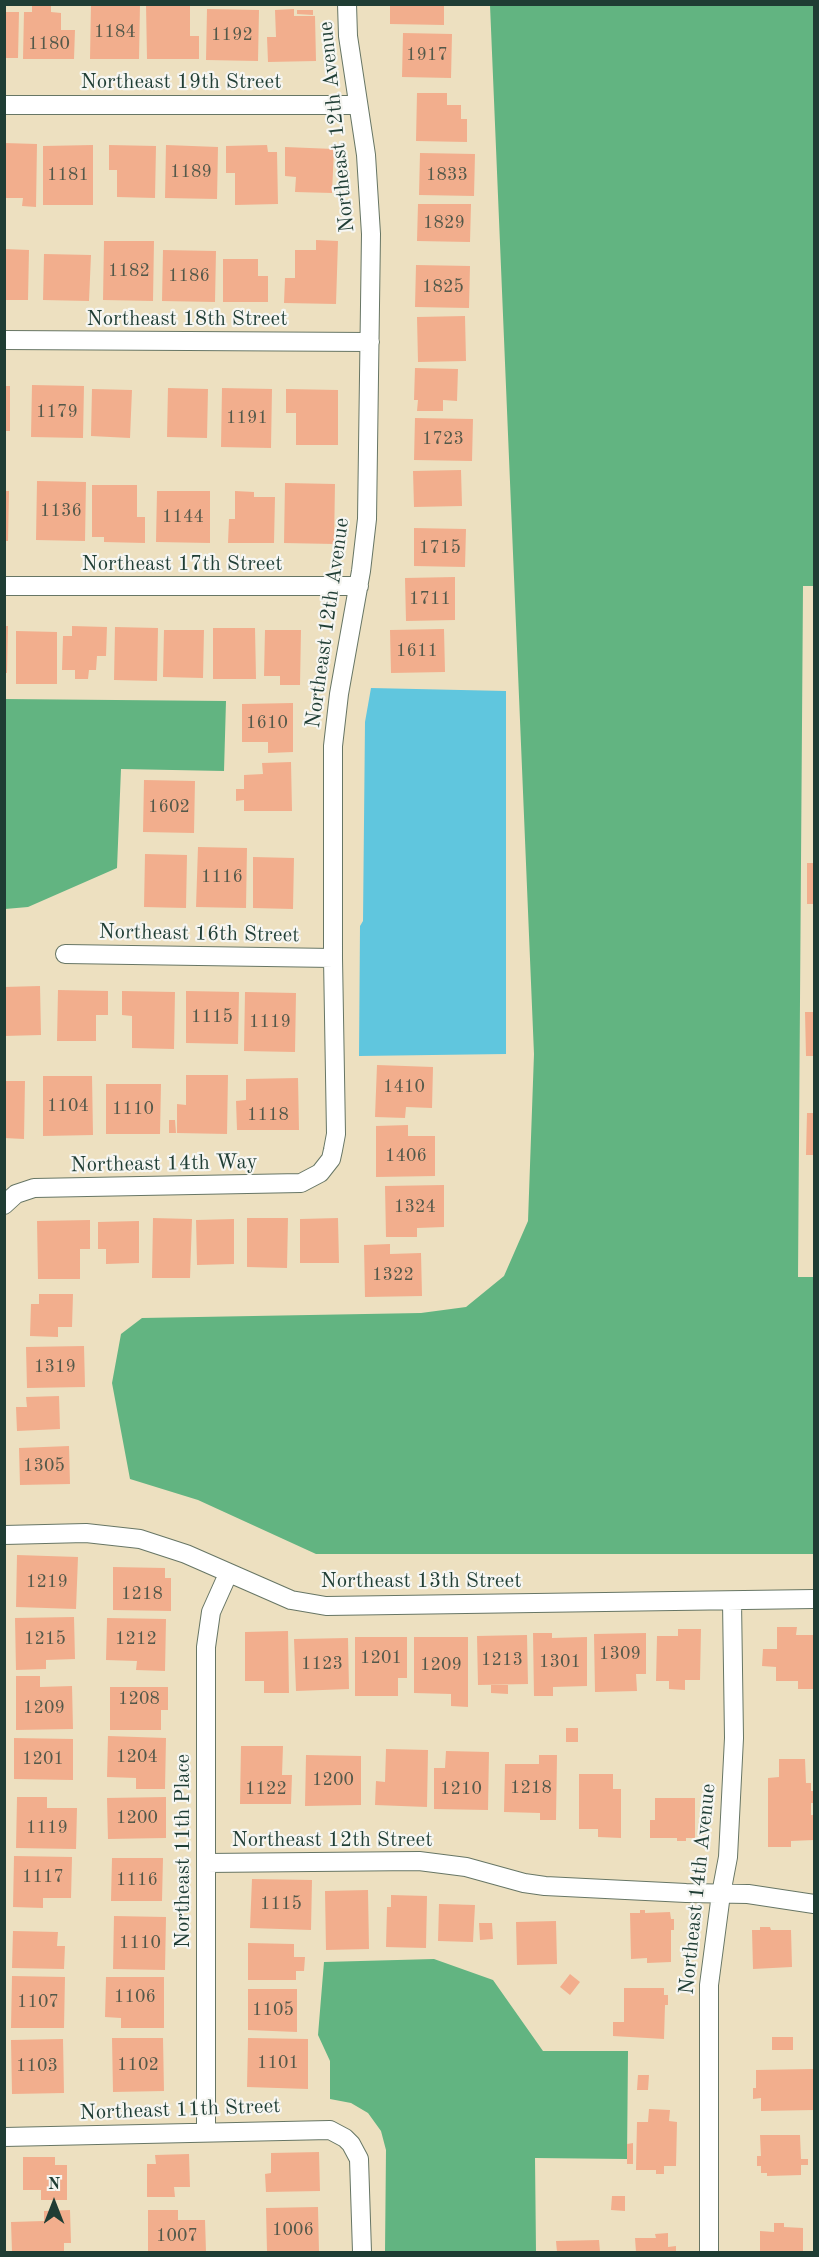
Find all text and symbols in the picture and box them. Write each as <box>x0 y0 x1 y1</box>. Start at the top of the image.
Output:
street label: Northeast 12th Avenue <box>313 20 361 234</box>
house number: 1184 <box>94 21 136 43</box>
house number: 1192 <box>211 24 253 46</box>
house number: 1180 <box>28 33 70 55</box>
house number: 1917 <box>406 44 448 66</box>
street label: Northeast 19th Street <box>80 69 282 95</box>
house number: 1189 <box>170 161 212 183</box>
house number: 1181 <box>47 164 89 186</box>
house number: 1833 <box>426 164 468 186</box>
house number: 1829 <box>423 212 465 234</box>
house number: 1182 <box>108 260 150 282</box>
house number: 1186 <box>168 265 210 287</box>
house number: 1825 <box>422 276 464 298</box>
street label: Northeast 18th Street <box>86 306 288 332</box>
house number: 1179 <box>36 401 78 423</box>
house number: 1191 <box>226 407 268 429</box>
house number: 1723 <box>422 428 464 450</box>
house number: 1136 <box>40 500 82 522</box>
house number: 1144 <box>162 506 204 528</box>
street label: Northeast 12th Avenue <box>301 516 355 730</box>
house number: 1715 <box>419 537 461 559</box>
street label: Northeast 17th Street <box>81 551 283 577</box>
house number: 1711 <box>409 588 451 610</box>
house number: 1611 <box>396 640 438 662</box>
house number: 1610 <box>246 712 288 734</box>
house number: 1602 <box>148 796 190 818</box>
house number: 1116 <box>201 866 243 888</box>
street label: Northeast 16th Street <box>98 920 300 948</box>
house number: 1115 <box>191 1006 233 1028</box>
house number: 1119 <box>249 1011 291 1033</box>
house number: 1410 <box>383 1076 425 1098</box>
house number: 1104 <box>47 1095 89 1117</box>
house number: 1110 <box>112 1098 154 1120</box>
house number: 1118 <box>247 1104 289 1126</box>
house number: 1406 <box>385 1145 427 1167</box>
street label: Northeast 14th Way <box>70 1150 258 1178</box>
house number: 1324 <box>394 1196 436 1218</box>
house number: 1322 <box>372 1264 414 1286</box>
house number: 1319 <box>34 1356 76 1378</box>
house number: 1305 <box>23 1455 65 1477</box>
street label: Northeast 13th Street <box>320 1568 522 1594</box>
house number: 1219 <box>26 1571 68 1593</box>
house number: 1218 <box>121 1583 163 1605</box>
house number: 1215 <box>24 1628 66 1650</box>
house number: 1212 <box>115 1628 157 1650</box>
house number: 1309 <box>599 1643 641 1665</box>
house number: 1201 <box>360 1647 402 1669</box>
house number: 1213 <box>481 1649 523 1671</box>
house number: 1301 <box>539 1651 581 1673</box>
house number: 1123 <box>301 1653 343 1675</box>
house number: 1209 <box>420 1654 462 1676</box>
house number: 1208 <box>118 1688 160 1710</box>
house number: 1209 <box>23 1697 65 1719</box>
house number: 1204 <box>116 1746 158 1768</box>
house number: 1201 <box>22 1748 64 1770</box>
street label: Northeast 11th Place <box>170 1754 196 1948</box>
house number: 1200 <box>312 1769 354 1791</box>
house number: 1218 <box>510 1777 552 1799</box>
house number: 1122 <box>245 1778 287 1800</box>
house number: 1210 <box>440 1778 482 1800</box>
street label: Northeast 14th Avenue <box>674 1782 722 1996</box>
house number: 1200 <box>116 1807 158 1829</box>
house number: 1119 <box>26 1817 68 1839</box>
street label: Northeast 12th Street <box>231 1827 433 1853</box>
house number: 1117 <box>22 1866 64 1888</box>
house number: 1116 <box>116 1869 158 1891</box>
house number: 1115 <box>260 1893 302 1915</box>
house number: 1110 <box>119 1932 161 1954</box>
house number: 1106 <box>114 1986 156 2008</box>
house number: 1107 <box>17 1991 59 2013</box>
house number: 1105 <box>252 1999 294 2021</box>
house number: 1101 <box>257 2052 299 2074</box>
house number: 1102 <box>117 2054 159 2076</box>
house number: 1103 <box>16 2055 58 2077</box>
street label: Northeast 11th Street <box>79 2094 281 2126</box>
north arrow <box>24 2173 84 2233</box>
text: N <box>48 2177 60 2193</box>
house number: 1006 <box>272 2219 314 2241</box>
house number: 1007 <box>156 2225 198 2247</box>

